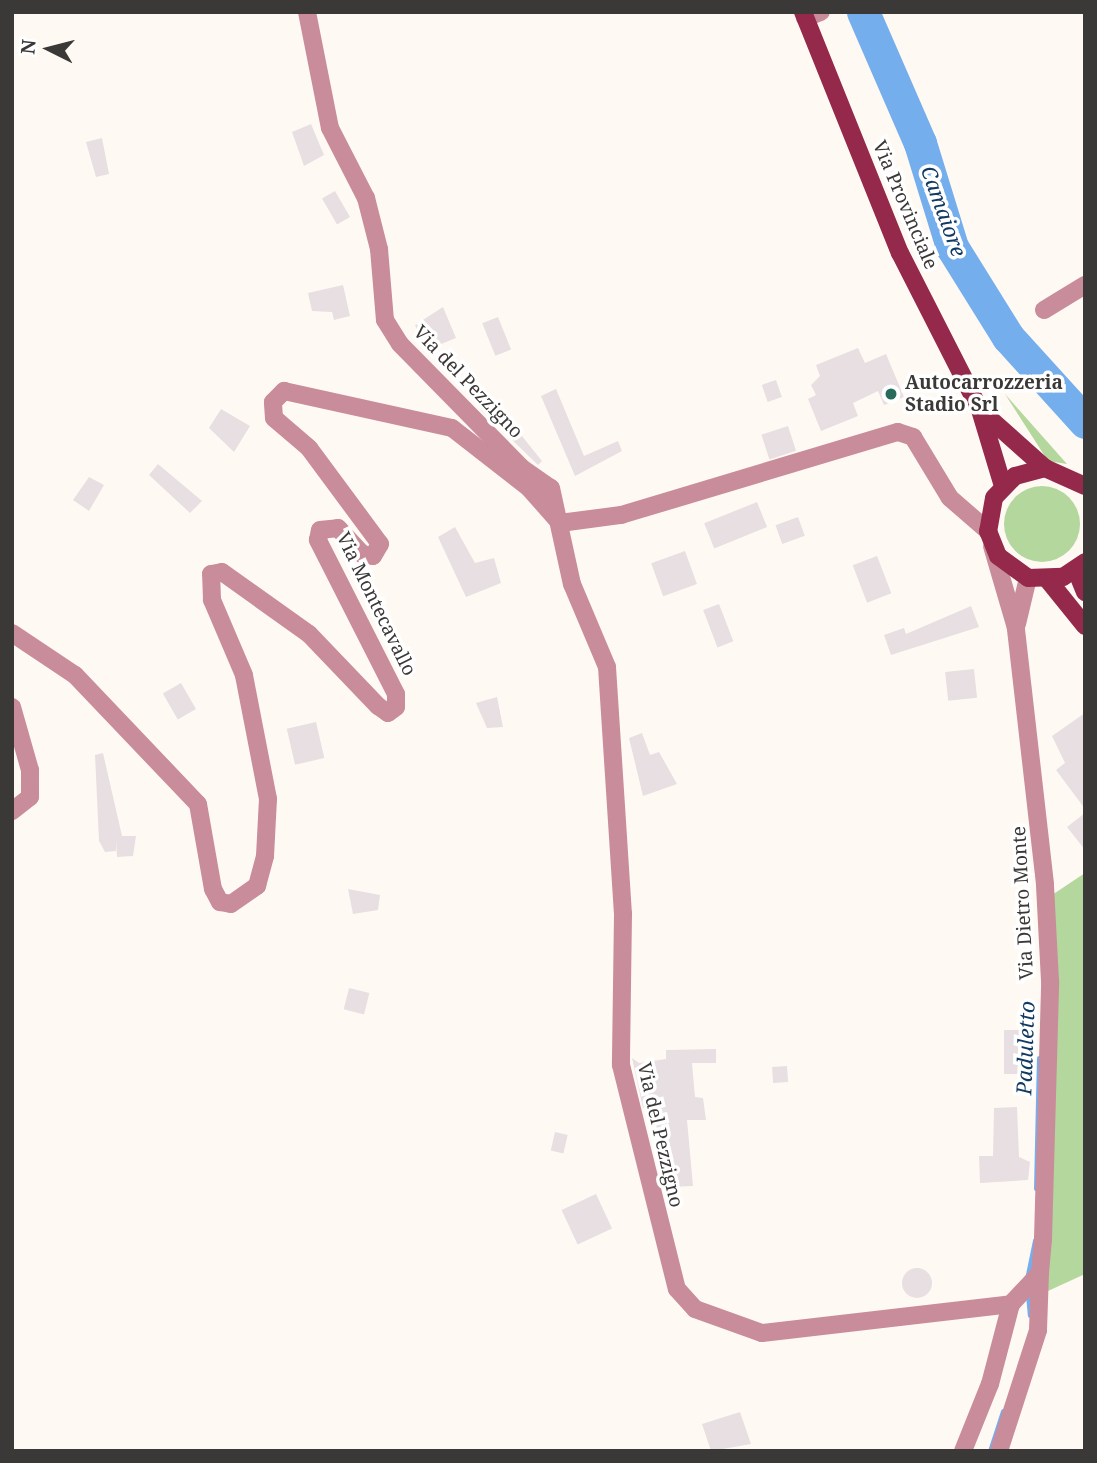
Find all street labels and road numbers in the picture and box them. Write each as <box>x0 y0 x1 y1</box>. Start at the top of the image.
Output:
street label: Via Provinciale <box>868 137 942 273</box>
street label: Via del Pezzigno <box>408 321 528 443</box>
street label: Via Montecavallo <box>331 528 421 680</box>
street label: Via Dietro Monte <box>1008 825 1038 981</box>
street label: Via del Pezzigno <box>632 1060 688 1210</box>

